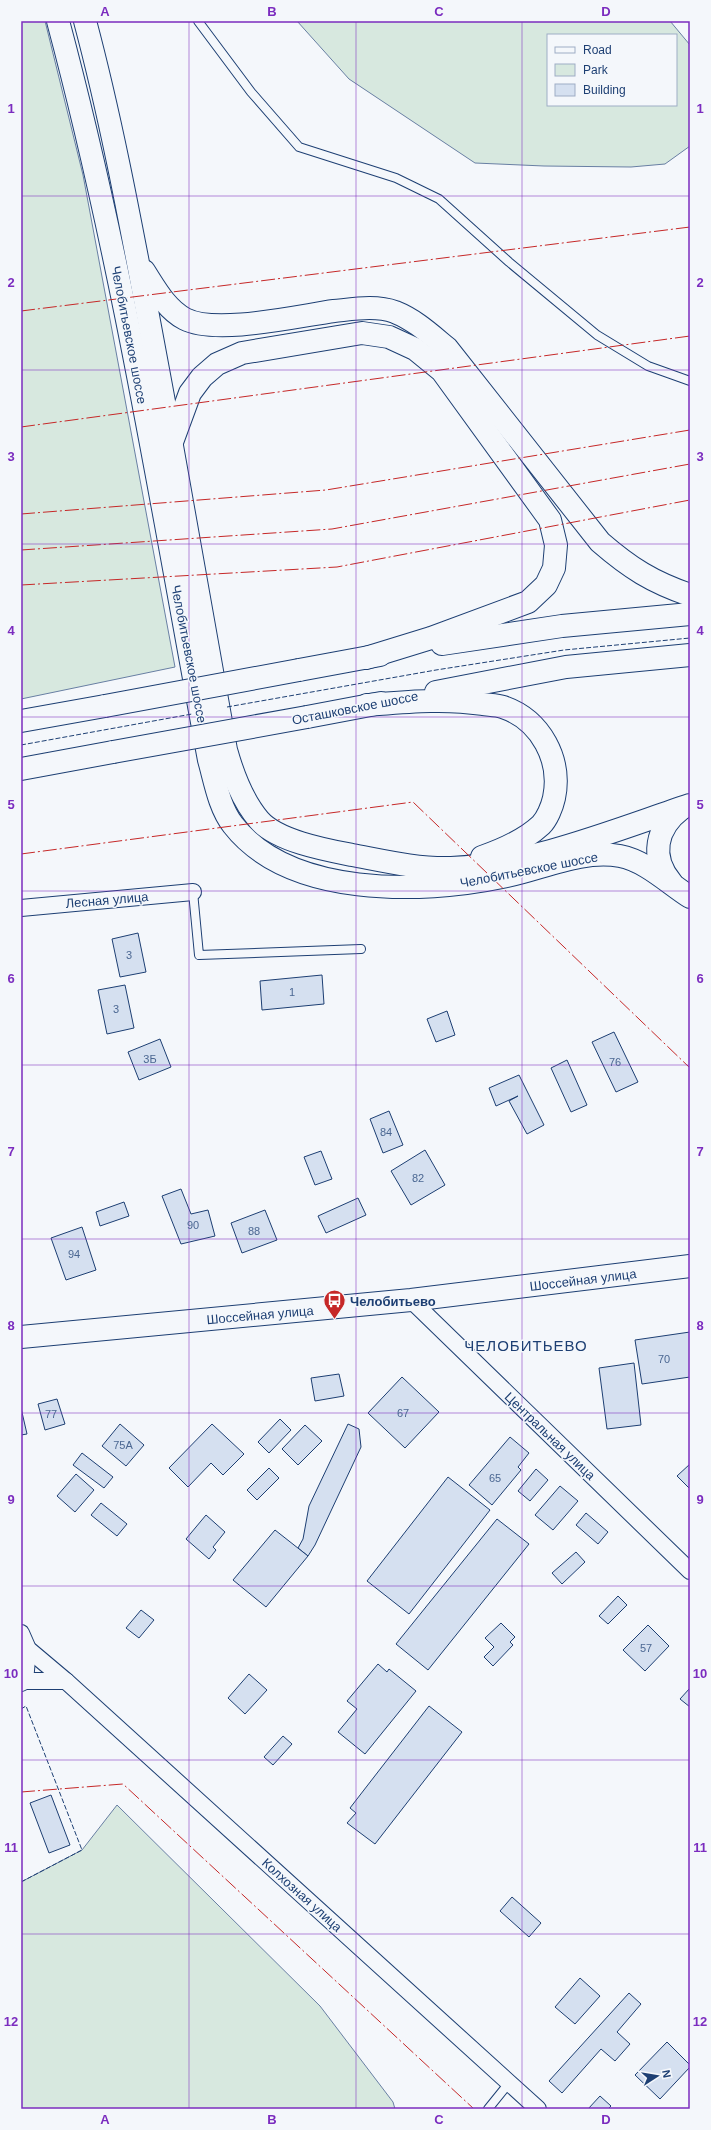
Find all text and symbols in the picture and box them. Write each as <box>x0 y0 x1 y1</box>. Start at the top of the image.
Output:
text: A <box>100 4 110 19</box>
text: B <box>267 4 277 19</box>
text: C <box>434 4 444 19</box>
text: D <box>601 4 611 19</box>
legend <box>547 34 677 106</box>
text: Road <box>583 43 612 57</box>
text: Park <box>583 63 609 77</box>
text: Building <box>583 83 626 97</box>
text: 1 <box>7 101 15 116</box>
text: 1 <box>696 101 704 116</box>
street label: Челобитьевское шоссе <box>108 265 150 405</box>
text: 2 <box>7 275 15 290</box>
text: 2 <box>696 275 704 290</box>
text: 3 <box>7 449 15 464</box>
text: 3 <box>696 449 704 464</box>
street label: Челобитьевское шоссе <box>168 584 210 724</box>
text: 4 <box>7 623 15 638</box>
text: 4 <box>696 623 704 638</box>
street label: Осташковское шоссе <box>291 688 419 728</box>
text: 5 <box>7 797 15 812</box>
text: 5 <box>696 797 704 812</box>
street label: Челобитьевское шоссе <box>459 849 599 891</box>
street label: Лесная улица <box>65 889 150 911</box>
house number: 3 <box>126 949 132 961</box>
text: 6 <box>7 971 15 986</box>
text: 6 <box>696 971 704 986</box>
house number: 1 <box>289 986 295 998</box>
house number: 3 <box>113 1003 119 1015</box>
house number: 3Б <box>143 1053 157 1065</box>
house number: 76 <box>609 1056 621 1068</box>
house number: 84 <box>380 1126 392 1138</box>
text: 7 <box>7 1144 15 1159</box>
text: 7 <box>696 1144 704 1159</box>
house number: 82 <box>412 1172 424 1184</box>
house number: 90 <box>187 1219 199 1231</box>
house number: 88 <box>248 1225 260 1237</box>
house number: 94 <box>68 1248 80 1260</box>
street label: Шоссейная улица <box>529 1266 638 1294</box>
bus stop icon: Челобитьево <box>321 1288 347 1321</box>
place label: Челобитьево <box>350 1294 436 1309</box>
street label: Шоссейная улица <box>206 1303 315 1327</box>
text: 8 <box>7 1318 15 1333</box>
text: 8 <box>696 1318 704 1333</box>
district label: ЧЕЛОБИТЬЕВО <box>464 1337 588 1354</box>
house number: 70 <box>658 1353 670 1365</box>
street label: Центральная улица <box>502 1389 599 1483</box>
house number: 67 <box>397 1407 409 1419</box>
house number: 77 <box>45 1408 57 1420</box>
house number: 75А <box>113 1439 133 1451</box>
house number: 65 <box>489 1472 501 1484</box>
text: 9 <box>7 1492 15 1507</box>
text: 9 <box>696 1492 704 1507</box>
house number: 57 <box>640 1642 652 1654</box>
text: 10 <box>4 1666 18 1681</box>
text: 10 <box>693 1666 707 1681</box>
text: 11 <box>4 1840 18 1855</box>
text: 11 <box>693 1840 707 1855</box>
street label: Колхозная улица <box>259 1855 346 1935</box>
text: 12 <box>4 2014 18 2029</box>
text: 12 <box>693 2014 707 2029</box>
north arrow <box>637 2056 677 2096</box>
text: N <box>660 2069 673 2079</box>
text: A <box>100 2112 110 2127</box>
text: B <box>267 2112 277 2127</box>
text: C <box>434 2112 444 2127</box>
text: D <box>601 2112 611 2127</box>

